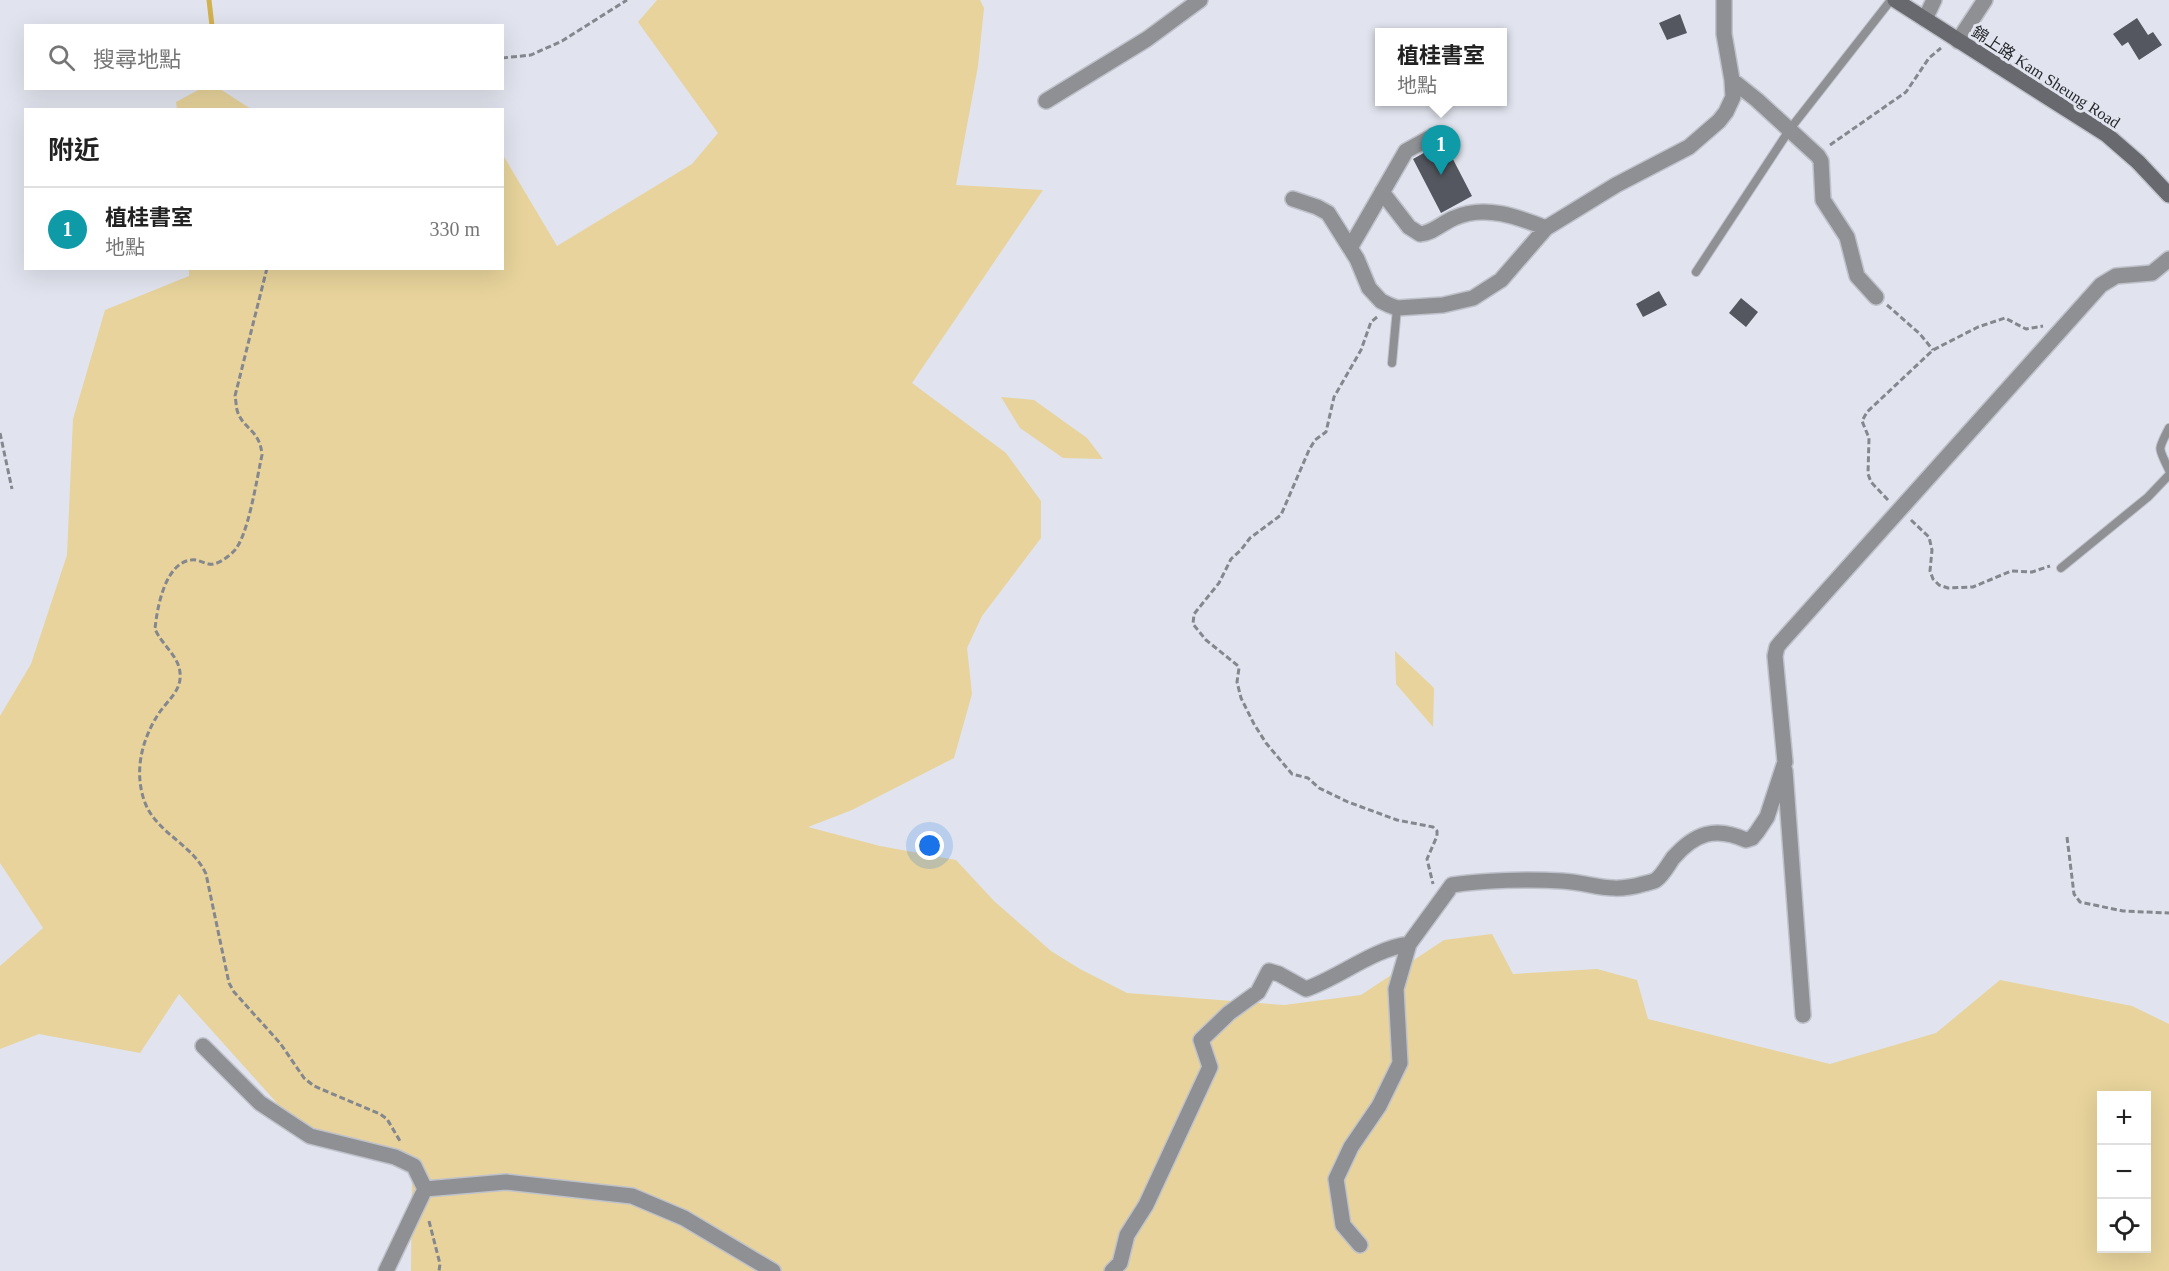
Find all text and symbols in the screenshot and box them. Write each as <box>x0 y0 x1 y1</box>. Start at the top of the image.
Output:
street label: 錦上路 Kam Sheung Road <box>1968 23 2123 132</box>
search box <box>24 24 504 90</box>
popup <box>1375 28 1507 106</box>
icon: search <box>45 41 78 74</box>
text: 植桂書室 <box>1397 43 1485 68</box>
text: 搜尋地點 <box>93 47 181 72</box>
text: 地點 <box>1397 74 1437 96</box>
pin: 1 <box>1422 126 1460 175</box>
text: 附近 <box>48 136 100 165</box>
text: 植桂書室 <box>105 205 193 230</box>
text: 1 <box>63 218 73 240</box>
text: 330 m <box>429 218 480 240</box>
text: 地點 <box>105 236 145 258</box>
your location <box>915 831 944 860</box>
map controls <box>2097 1091 2151 1253</box>
button: + <box>2097 1091 2151 1145</box>
button: − <box>2097 1145 2151 1199</box>
button: locate <box>2097 1199 2151 1253</box>

